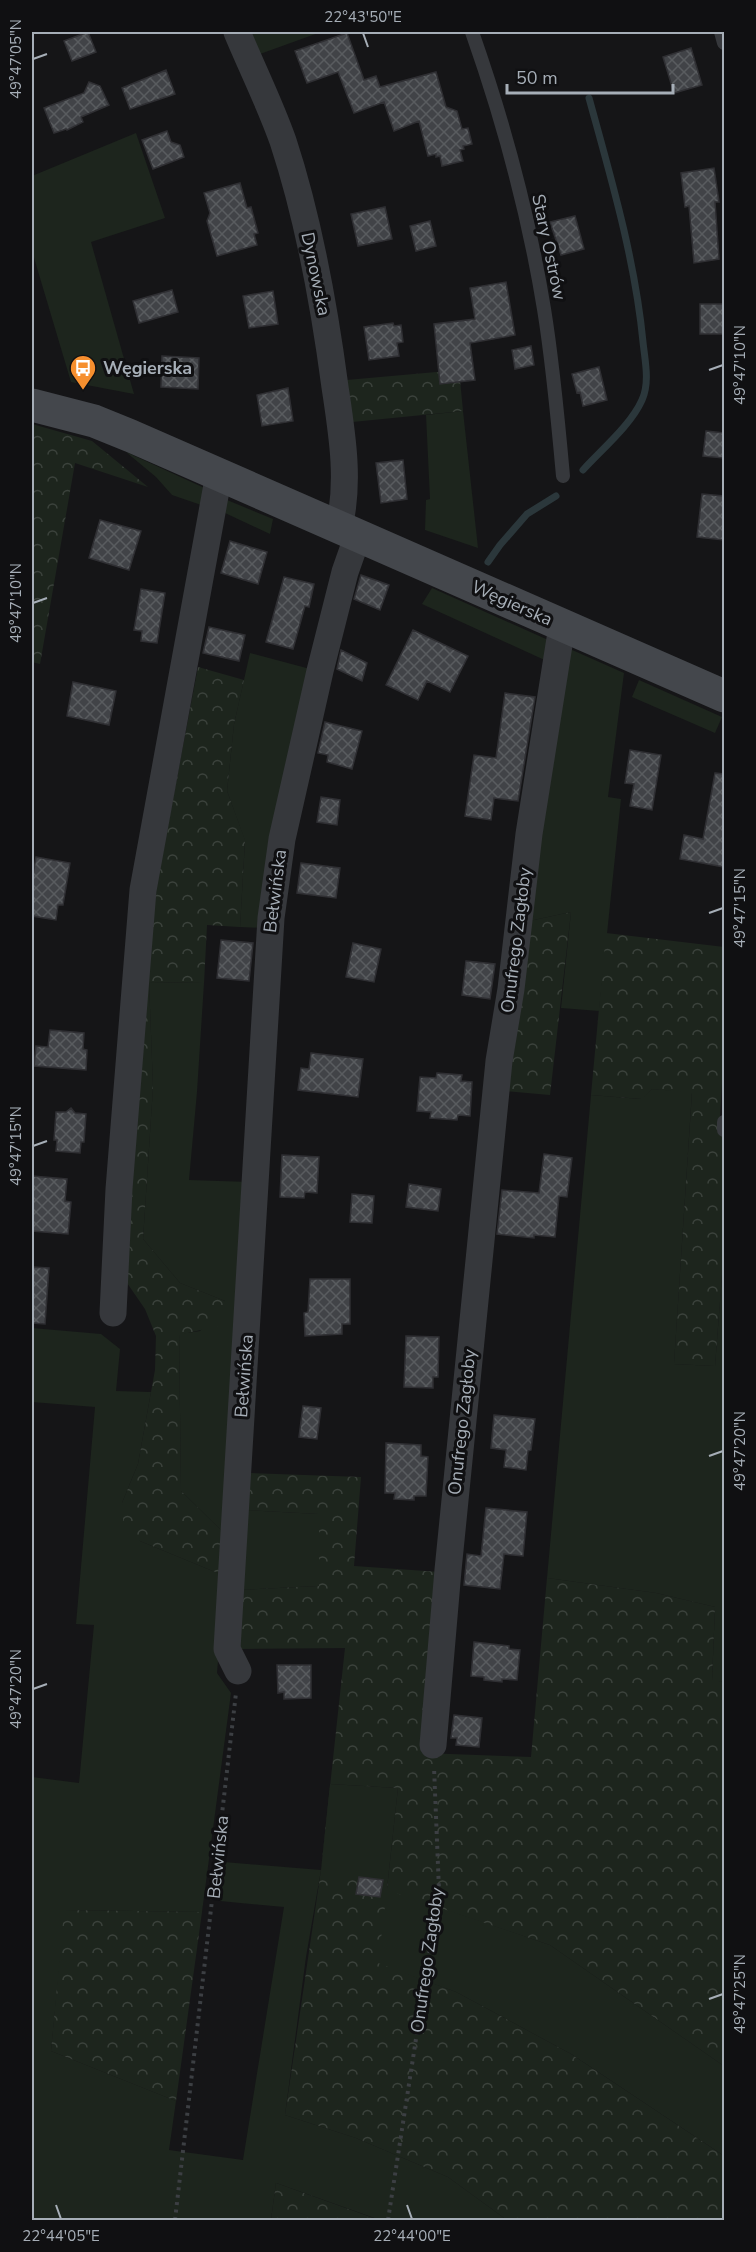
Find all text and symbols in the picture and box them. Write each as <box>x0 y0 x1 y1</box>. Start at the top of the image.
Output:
text: 22°43'50"E <box>324 7 402 27</box>
text: 49°47'05"N <box>6 19 26 99</box>
scale bar <box>507 57 674 95</box>
text: 50 m <box>516 66 558 90</box>
street label: Stary Ostrów <box>526 192 572 302</box>
street label: Dynowska <box>295 230 337 318</box>
text: 49°47'10"N <box>730 325 750 405</box>
bus stop icon: Węgierska <box>68 353 98 391</box>
place label: Węgierska <box>103 356 192 380</box>
text: 49°47'10"N <box>6 563 26 643</box>
street label: Węgierska <box>468 575 556 631</box>
street label: Bełwińska <box>258 848 292 934</box>
street label: Onufrego Zagłoby <box>495 865 537 1014</box>
text: 49°47'15"N <box>730 868 750 948</box>
text: 49°47'15"N <box>6 1106 26 1186</box>
street label: Bełwińska <box>229 1334 259 1418</box>
street label: Onufrego Zagłoby <box>442 1347 482 1496</box>
text: 49°47'20"N <box>730 1411 750 1491</box>
text: 49°47'20"N <box>6 1649 26 1729</box>
street label: Bełwińska <box>202 1814 234 1900</box>
street label: Onufrego Zagłoby <box>405 1885 449 2034</box>
text: 49°47'25"N <box>730 1954 750 2034</box>
text: 22°44'05"E <box>22 2226 100 2246</box>
text: 22°44'00"E <box>373 2226 451 2246</box>

